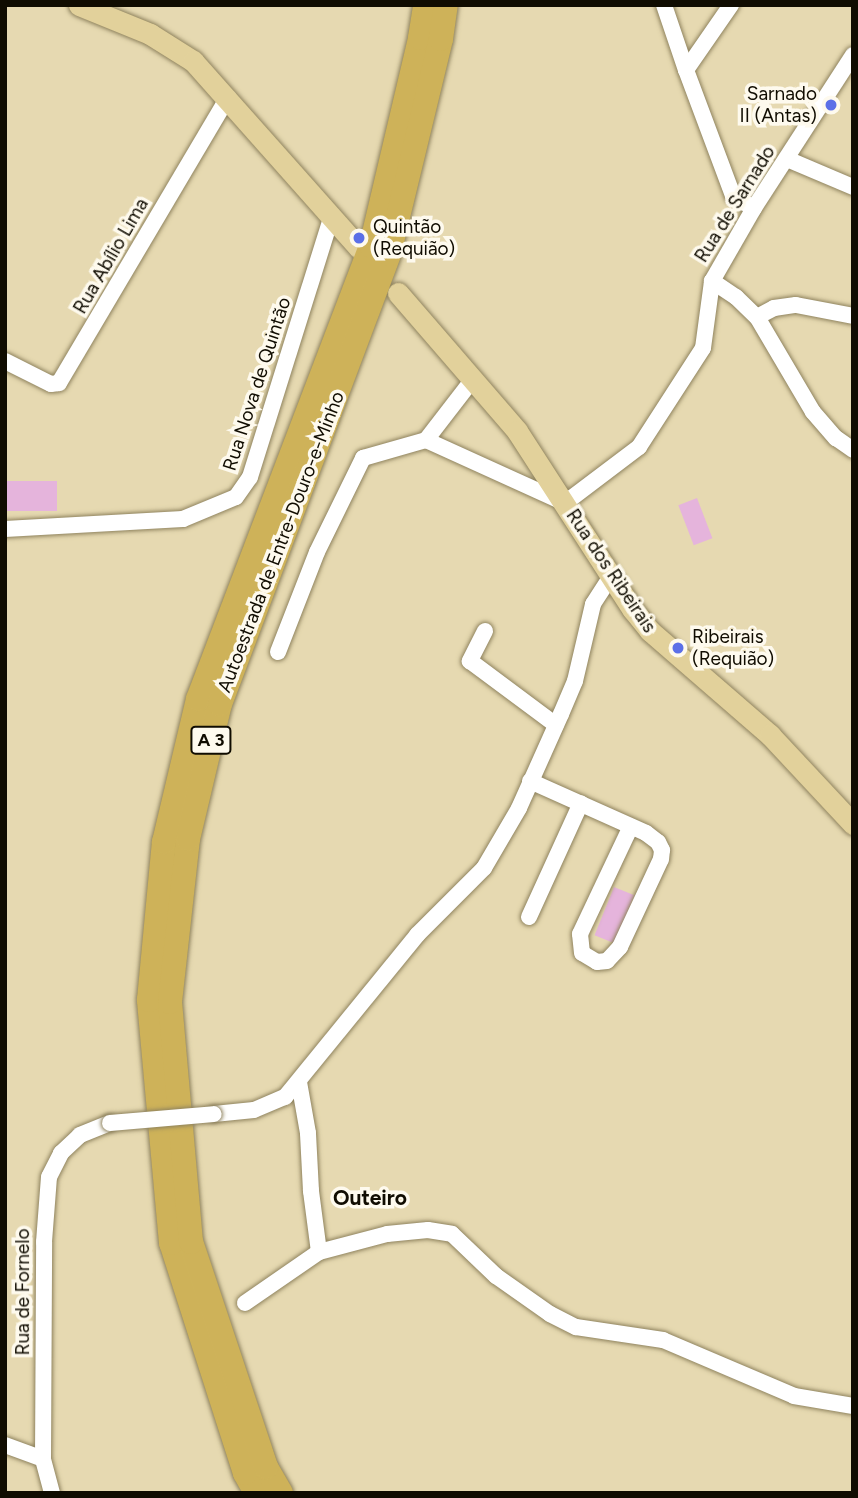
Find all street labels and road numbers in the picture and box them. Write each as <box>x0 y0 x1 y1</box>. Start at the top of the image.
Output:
street label: Rua de Sarnado <box>690 141 780 267</box>
street label: Rua Abílio Lima <box>69 194 153 318</box>
street label: Rua Nova de Quintão <box>218 294 296 474</box>
street label: Autoestrada de Entre-Douro-e-Minho <box>213 388 349 696</box>
street label: Rua dos Ribeirais <box>561 505 661 637</box>
road number: A 3 <box>190 726 232 754</box>
street label: Rua de Fornelo <box>12 1229 34 1355</box>

